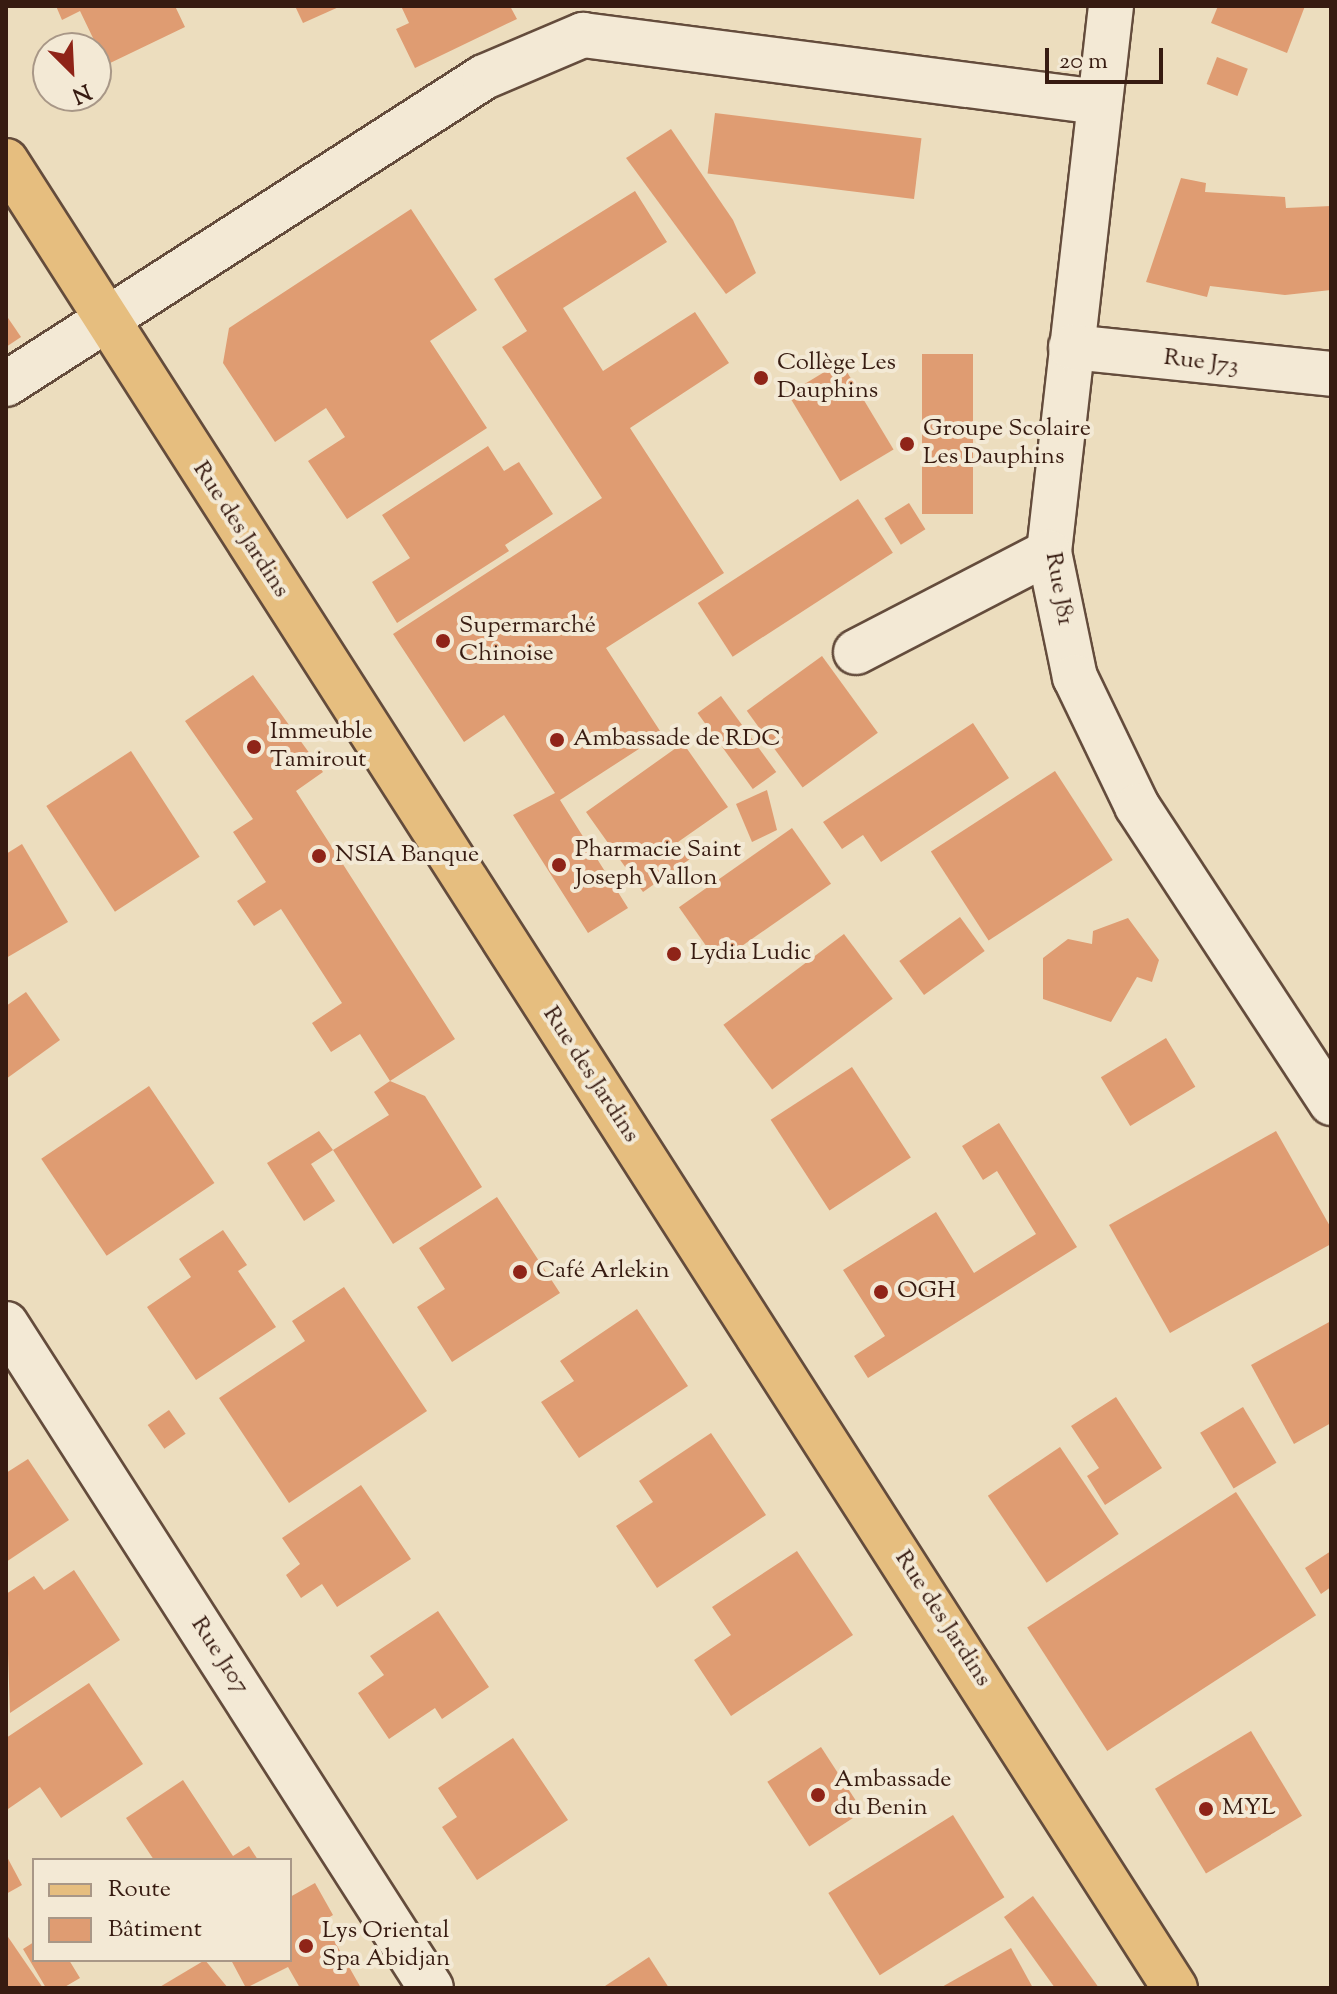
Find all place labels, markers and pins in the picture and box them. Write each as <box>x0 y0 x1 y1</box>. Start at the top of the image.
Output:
place label: Collège Les Dauphins <box>777 350 896 406</box>
marker: Collège Les Dauphins <box>752 369 770 387</box>
place label: Groupe Scolaire Les Dauphins <box>923 416 1091 472</box>
marker: Groupe Scolaire Les Dauphins <box>898 435 916 453</box>
place label: Supermarché Chinoise <box>459 613 596 669</box>
marker: Supermarché Chinoise <box>434 632 452 650</box>
place label: Immeuble Tamirout <box>270 719 373 775</box>
place label: Ambassade de RDC <box>573 726 781 754</box>
marker: Ambassade de RDC <box>548 731 566 749</box>
marker: Immeuble Tamirout <box>245 738 263 756</box>
place label: Pharmacie Saint Joseph Vallon <box>575 837 741 893</box>
place label: NSIA Banque <box>335 842 479 870</box>
marker: NSIA Banque <box>310 847 328 865</box>
marker: Pharmacie Saint Joseph Vallon <box>550 856 568 874</box>
place label: Lydia Ludic <box>690 940 811 968</box>
marker: Lydia Ludic <box>665 945 683 963</box>
place label: Café Arlekin <box>536 1258 670 1286</box>
marker: Café Arlekin <box>511 1263 529 1281</box>
place label: OGH <box>897 1278 956 1306</box>
marker: OGH <box>872 1283 890 1301</box>
place label: Ambassade du Benin <box>834 1767 951 1823</box>
marker: Ambassade du Benin <box>809 1786 827 1804</box>
place label: MYL <box>1222 1795 1276 1823</box>
marker: MYL <box>1197 1800 1215 1818</box>
place label: Lys Oriental Spa Abidjan <box>322 1918 450 1974</box>
marker: Lys Oriental Spa Abidjan <box>297 1937 315 1955</box>

